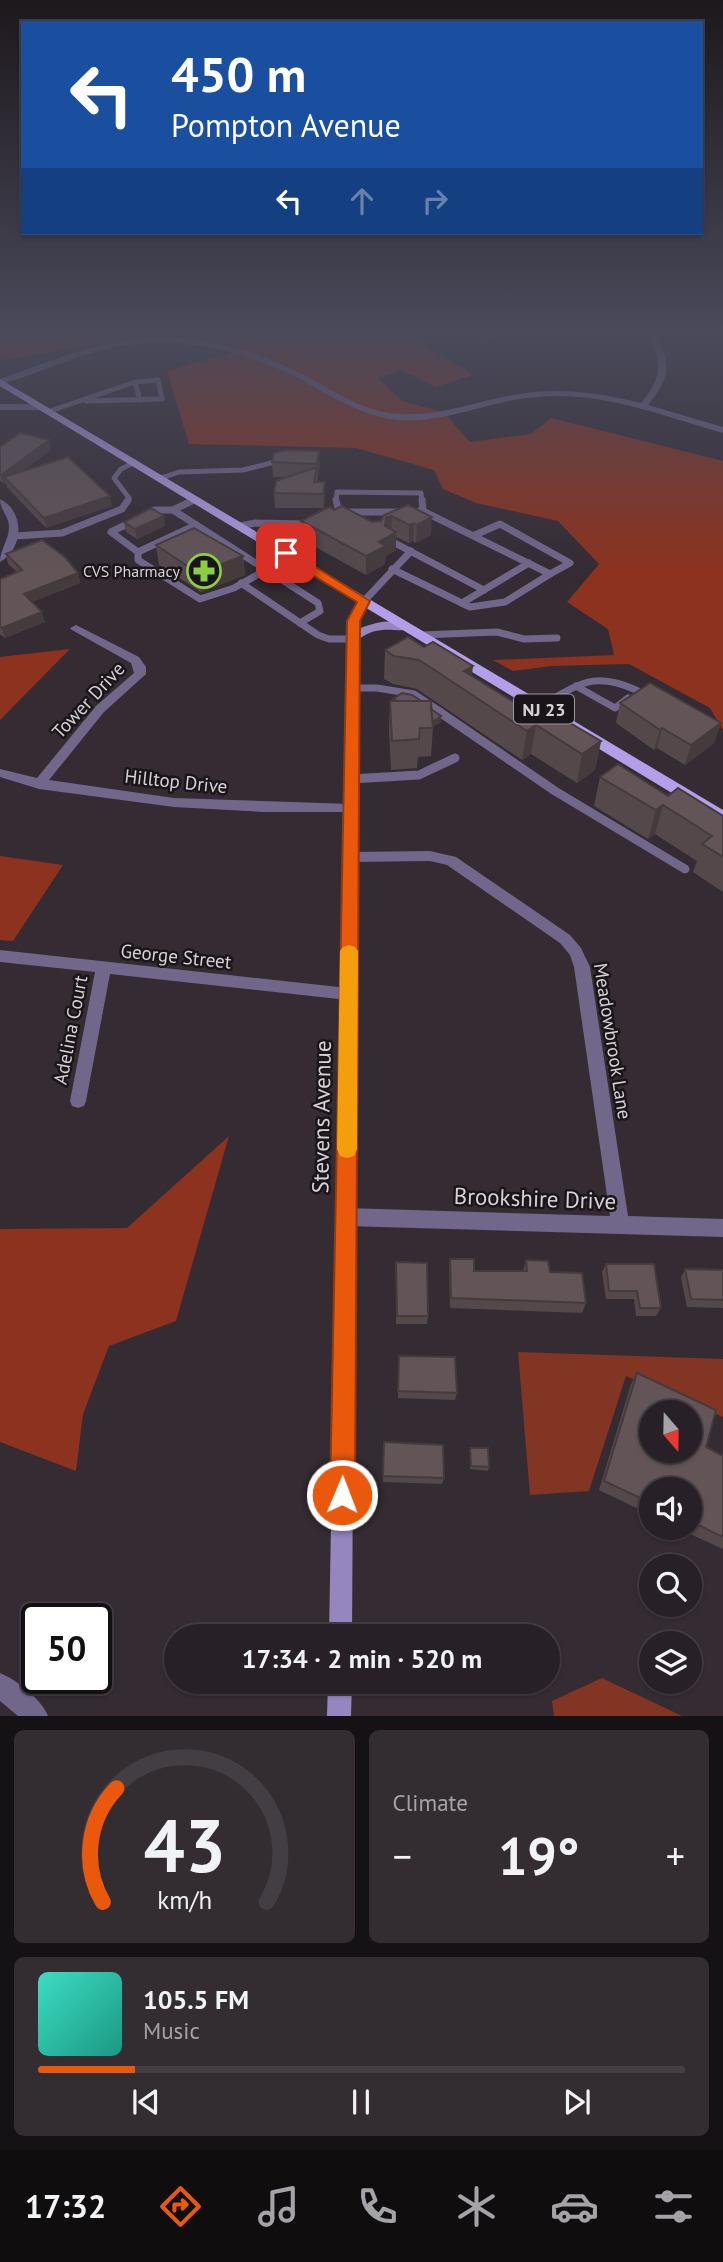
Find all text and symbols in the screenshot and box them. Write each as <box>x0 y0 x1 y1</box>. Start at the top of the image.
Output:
text: 450 m <box>171 42 306 106</box>
icon: left <box>56 49 147 140</box>
text: Pompton Avenue <box>171 104 401 146</box>
icon: left <box>270 182 308 220</box>
icon: ahead <box>343 182 381 220</box>
icon: right <box>416 182 454 220</box>
pin <box>256 523 316 583</box>
icon: arrive <box>267 534 305 572</box>
pharmacy icon: CVS Pharmacy <box>185 552 223 590</box>
place label: CVS Pharmacy <box>83 561 181 581</box>
street label: Tower Drive <box>47 657 129 743</box>
road number: NJ 23 <box>514 694 574 724</box>
street label: Hilltop Drive <box>123 764 229 798</box>
street label: George Street <box>119 938 233 974</box>
street label: Meadowbrook Lane <box>589 961 637 1121</box>
street label: Adelina Court <box>48 973 92 1087</box>
street label: Stevens Avenue <box>305 1040 337 1194</box>
street label: Brookshire Drive <box>453 1181 617 1215</box>
north arrow <box>639 1400 702 1463</box>
map controls <box>639 1400 702 1694</box>
position arrow <box>305 1458 379 1532</box>
button: sound <box>639 1477 702 1540</box>
button: search <box>639 1554 702 1617</box>
speed limit sign: 50 <box>21 1603 112 1694</box>
button: layers <box>639 1631 702 1694</box>
text: 17:34 · 2 min · 520 m <box>242 1642 482 1675</box>
text: Climate <box>393 1788 468 1817</box>
text: 43 <box>143 1799 226 1893</box>
text: 19° <box>498 1822 580 1889</box>
text: − <box>393 1831 412 1880</box>
text: + <box>666 1831 685 1880</box>
text: km/h <box>157 1884 212 1916</box>
text: 105.5 FM <box>143 1983 249 2016</box>
text: Music <box>143 2016 200 2045</box>
icon: previous <box>127 2083 165 2121</box>
icon: pause <box>342 2083 380 2121</box>
icon: next <box>558 2083 596 2121</box>
icon: directions <box>156 2182 205 2231</box>
icon: music <box>254 2182 303 2231</box>
icon: phone <box>353 2182 402 2231</box>
icon: climate <box>452 2182 501 2231</box>
icon: car <box>550 2182 599 2231</box>
icon: filters <box>649 2182 698 2231</box>
text: 17:32 <box>25 2185 106 2227</box>

